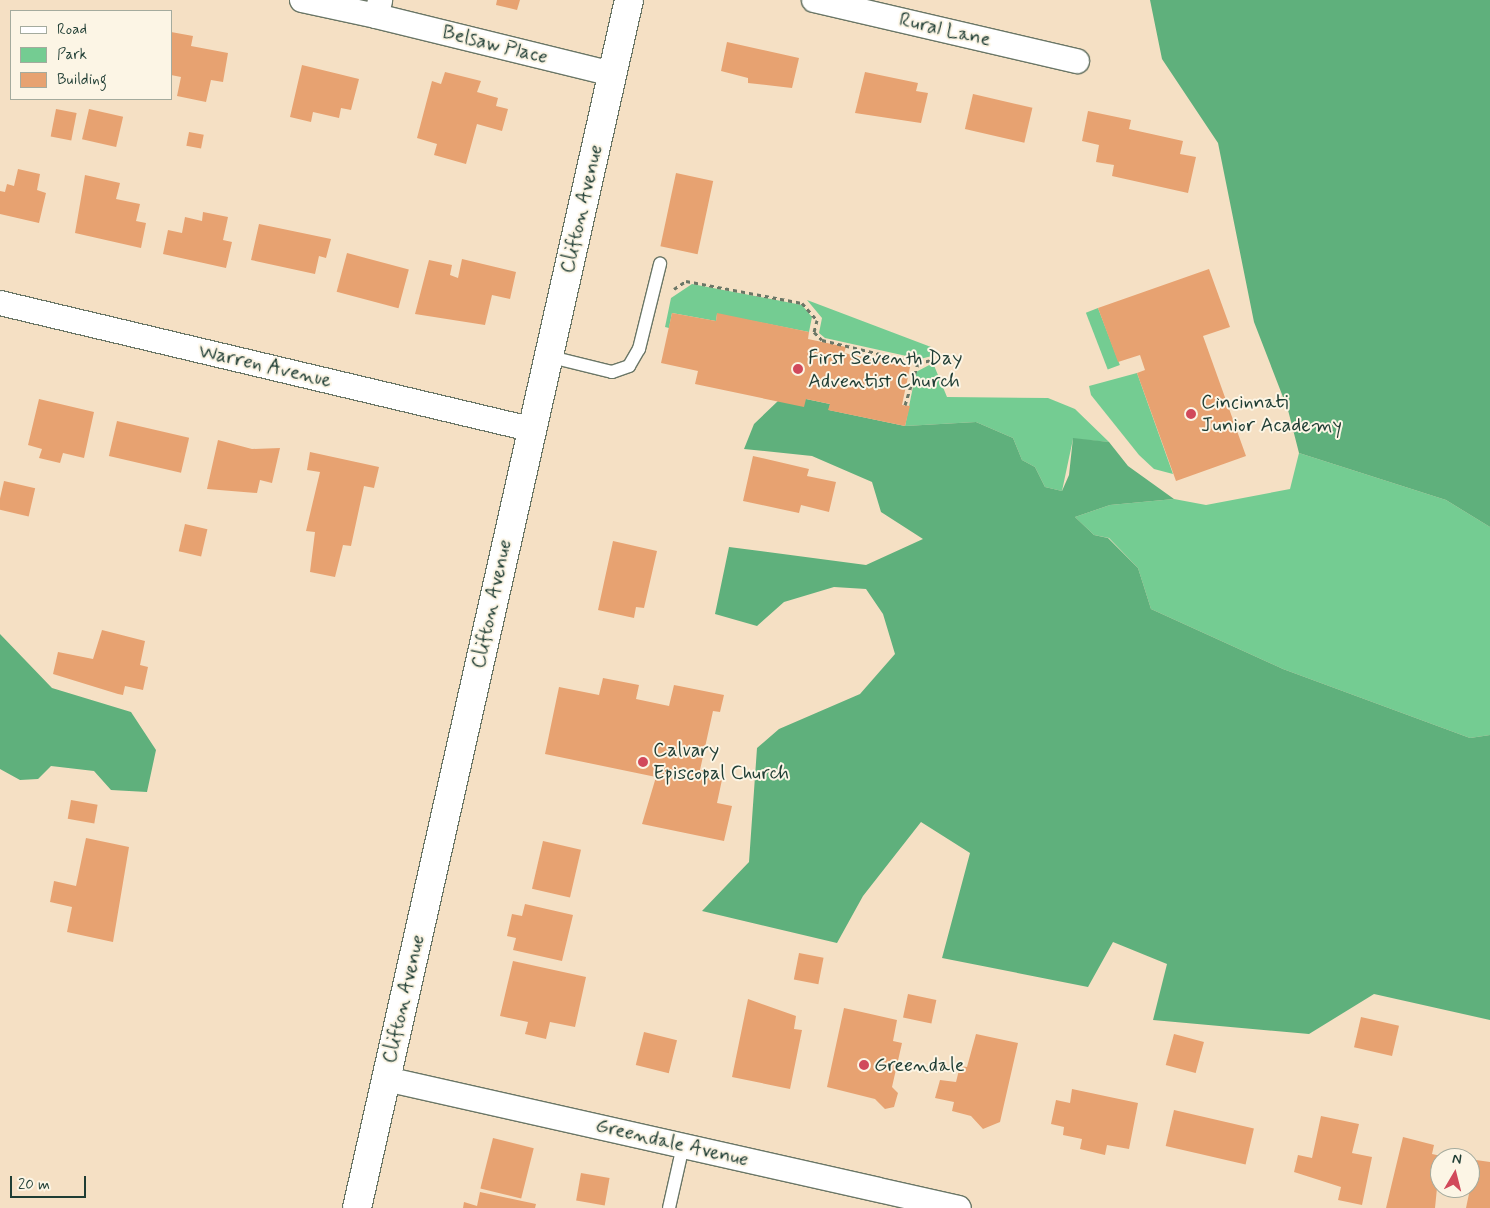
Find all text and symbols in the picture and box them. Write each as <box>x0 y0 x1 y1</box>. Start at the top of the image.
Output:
street label: Rural Lane <box>898 8 992 52</box>
legend <box>10 10 172 100</box>
text: Road <box>57 20 87 40</box>
street label: Belsaw Place <box>440 20 550 70</box>
text: Park <box>57 45 87 65</box>
text: Building <box>57 70 107 90</box>
street label: Clifton Avenue <box>555 141 609 277</box>
street label: Warren Avenue <box>197 339 333 393</box>
place label: First Seventh Day Adventist Church <box>808 346 962 393</box>
marker: First Seventh Day Adventist Church <box>792 363 804 375</box>
place label: Cincinnati Junior Academy <box>1201 390 1342 437</box>
marker: Cincinnati Junior Academy <box>1185 408 1197 420</box>
street label: Clifton Avenue <box>466 536 518 672</box>
place label: Calvary Episcopal Church <box>653 738 794 785</box>
marker: Calvary Episcopal Church <box>637 756 649 768</box>
street label: Clifton Avenue <box>377 931 431 1067</box>
place label: Greendale <box>874 1053 965 1077</box>
marker: Greendale <box>858 1059 870 1071</box>
street label: Greendale Avenue <box>592 1113 752 1173</box>
north arrow <box>1430 1148 1480 1198</box>
text: N <box>1451 1150 1463 1169</box>
scale bar <box>12 1166 89 1198</box>
text: 20 m <box>18 1175 50 1195</box>

